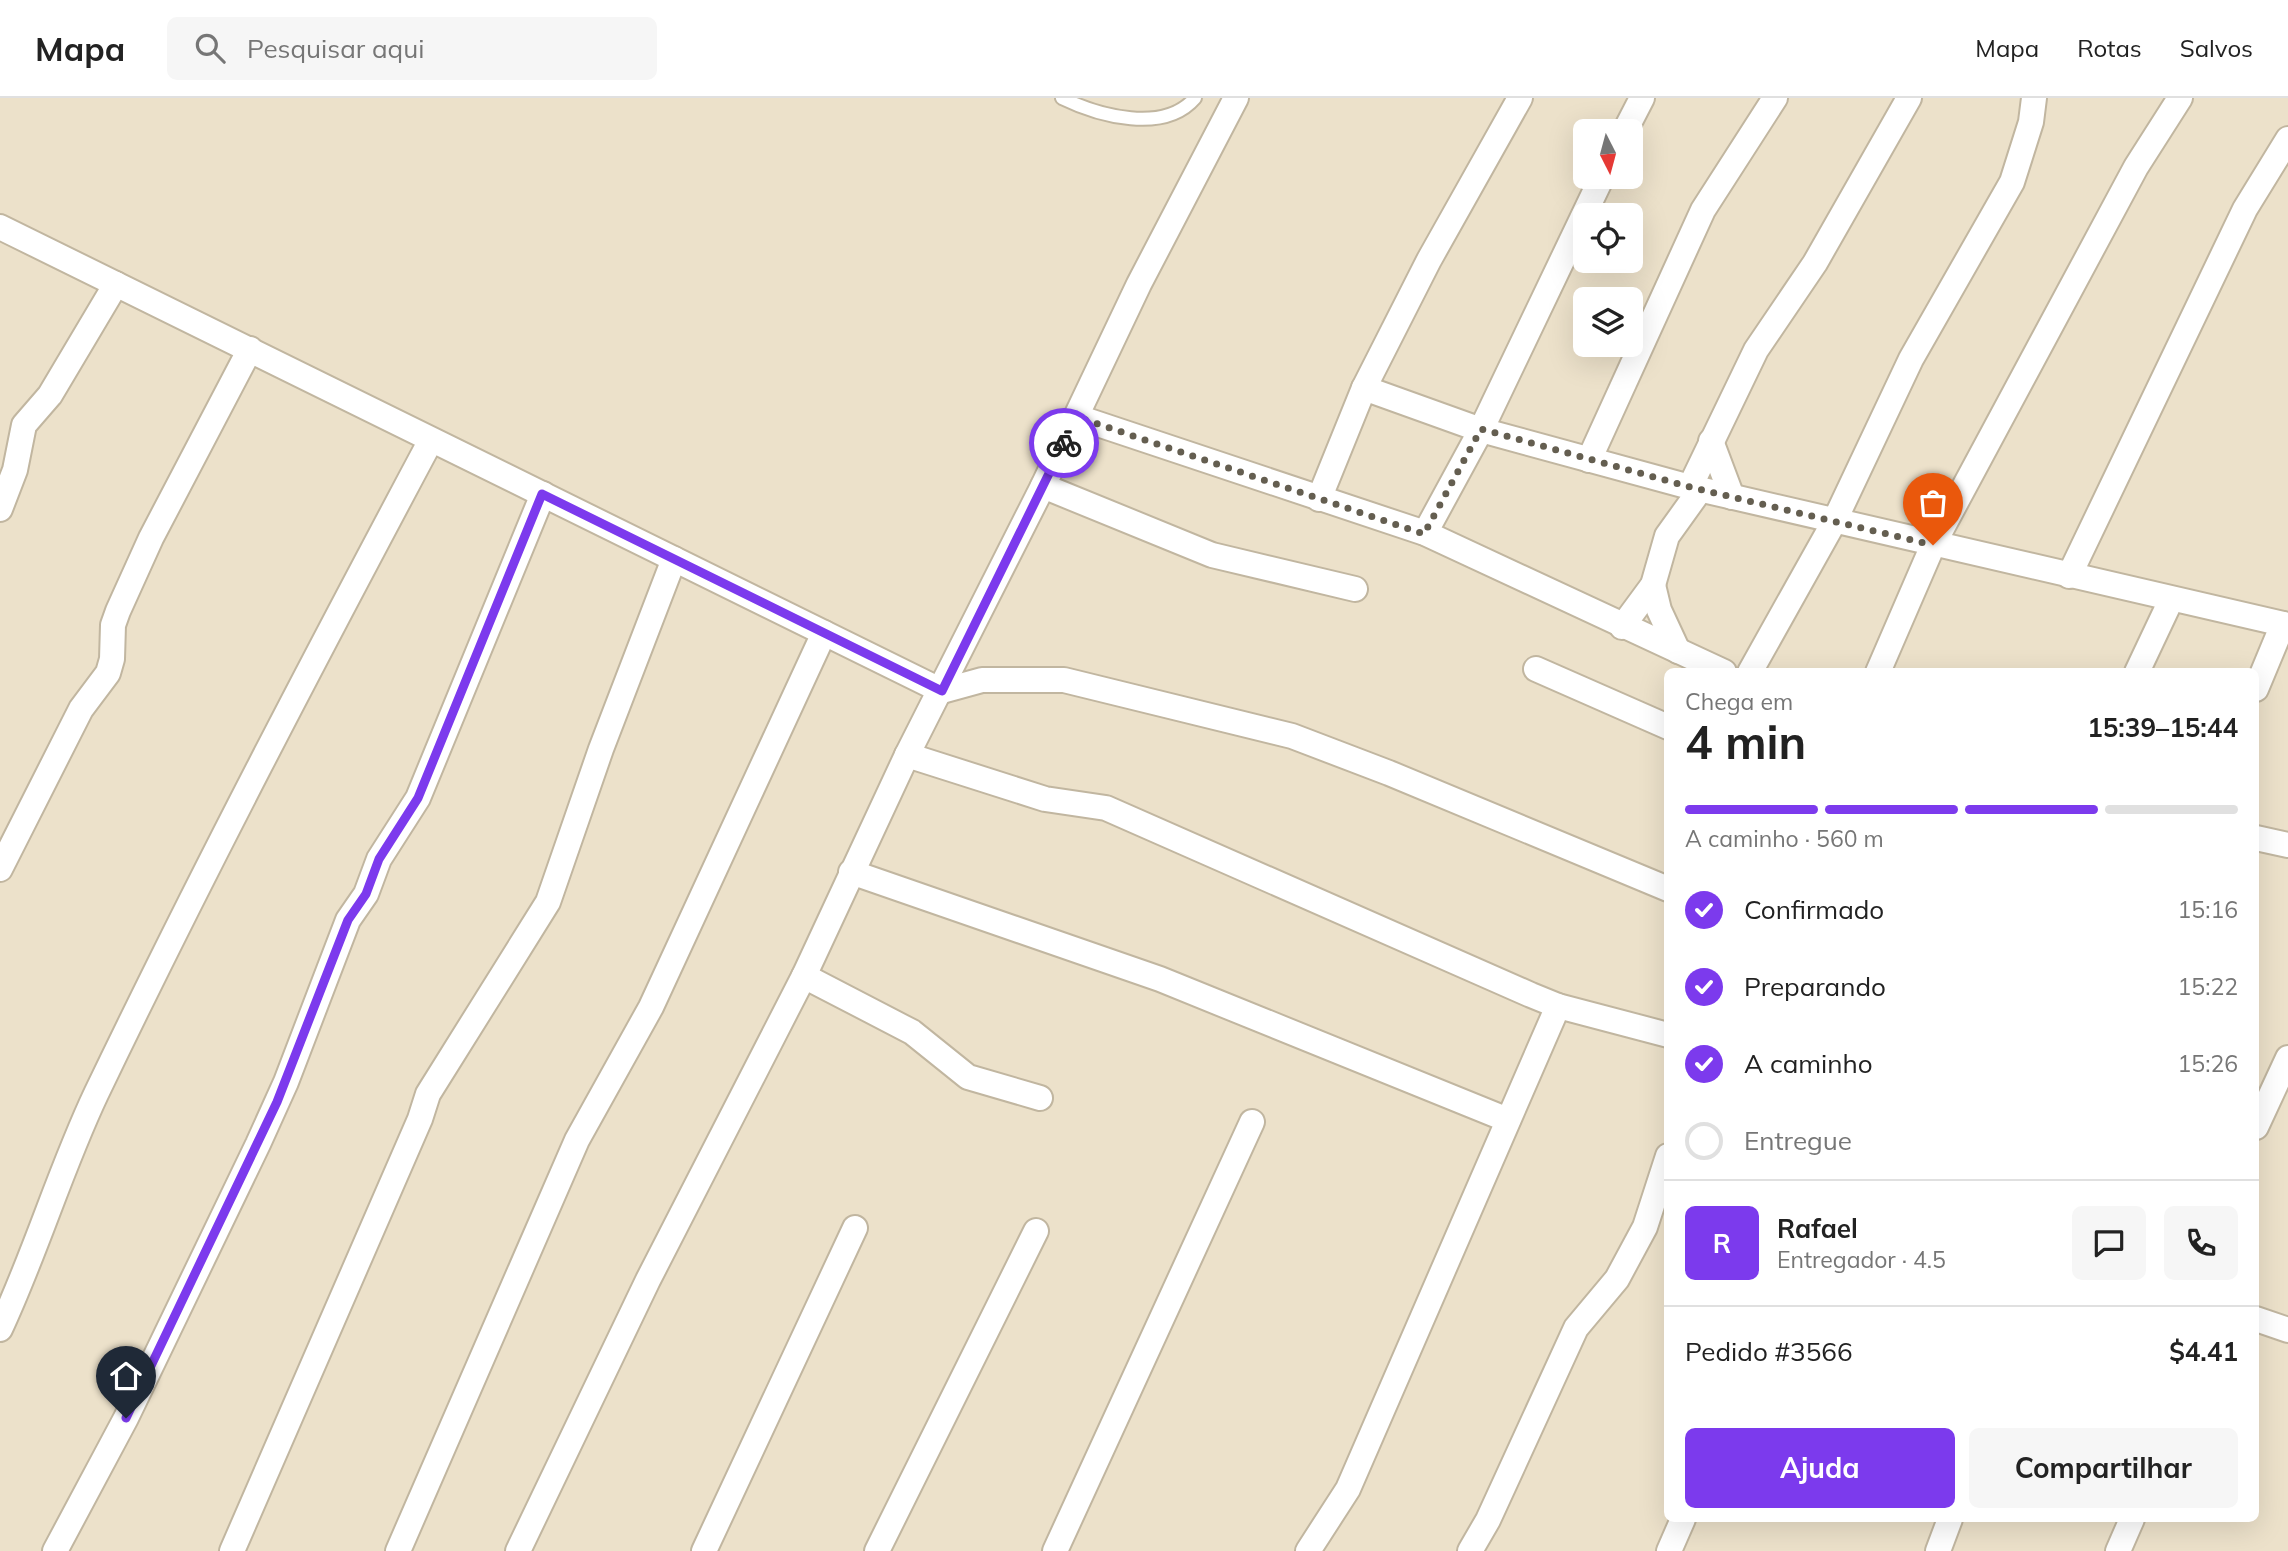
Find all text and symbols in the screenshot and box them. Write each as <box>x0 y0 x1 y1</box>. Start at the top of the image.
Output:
search box <box>167 17 657 80</box>
text: Mapa <box>35 28 125 69</box>
icon: search <box>191 29 229 67</box>
text: Pesquisar aqui <box>247 32 424 65</box>
text: Mapa <box>1975 33 2039 63</box>
text: Rotas <box>2077 33 2142 63</box>
text: Salvos <box>2180 33 2253 63</box>
north arrow <box>1573 119 1643 189</box>
map controls <box>1573 119 1643 357</box>
button: locate <box>1573 203 1643 273</box>
button: layers <box>1573 287 1643 357</box>
courier <box>1029 408 1099 478</box>
icon: bike <box>1045 424 1083 462</box>
pin <box>1903 473 1963 545</box>
icon: bag <box>1914 484 1952 522</box>
text: Chega em <box>1685 687 1793 716</box>
text: 15:39–15:44 <box>2087 711 2238 744</box>
text: 4 min <box>1685 713 1806 771</box>
text: A caminho · 560 m <box>1685 824 1884 853</box>
icon: check <box>1685 891 1723 929</box>
text: Confirmado <box>1744 893 1884 926</box>
text: 15:16 <box>2178 895 2238 924</box>
icon: check <box>1685 968 1723 1006</box>
text: Preparando <box>1744 970 1886 1003</box>
text: 15:22 <box>2178 972 2238 1001</box>
icon: check <box>1685 1045 1723 1083</box>
text: A caminho <box>1744 1047 1873 1080</box>
text: 15:26 <box>2178 1049 2238 1078</box>
text: Entregue <box>1744 1124 1852 1157</box>
button: chat <box>2072 1206 2146 1280</box>
button: phone <box>2164 1206 2238 1280</box>
text: Rafael <box>1777 1212 1858 1245</box>
text: R <box>1713 1227 1731 1260</box>
text: Entregador · 4.5 <box>1777 1245 1946 1274</box>
text: Pedido #3566 <box>1685 1335 1853 1368</box>
text: $4.41 <box>2169 1335 2238 1368</box>
pin <box>96 1346 156 1418</box>
icon: home <box>107 1357 145 1395</box>
button: Ajuda <box>1685 1428 1955 1508</box>
button: Compartilhar <box>1969 1428 2238 1508</box>

